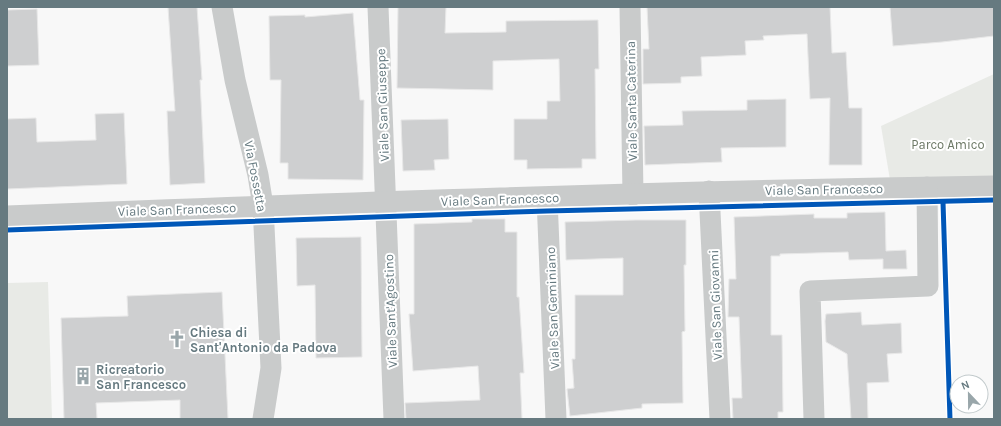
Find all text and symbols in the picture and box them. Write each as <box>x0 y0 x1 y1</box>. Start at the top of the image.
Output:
street label: Viale Santa Caterina <box>623 41 640 161</box>
street label: Viale San Giuseppe <box>373 48 392 162</box>
park label: Parco Amico <box>911 137 985 152</box>
street label: Via Fossetta <box>241 139 270 213</box>
street label: Viale San Francesco <box>765 181 883 198</box>
street label: Viale San Francesco <box>441 190 559 209</box>
street label: Viale San Francesco <box>118 200 236 219</box>
street label: Viale San Geminiano <box>543 246 562 370</box>
street label: Viale San Giovanni <box>706 250 725 360</box>
street label: Viale Sant'Agostino <box>381 254 400 368</box>
place label: Chiesa di Sant'Antonio da Padova <box>190 325 337 355</box>
church icon: Chiesa di Sant'Antonio da Padova <box>167 329 187 349</box>
place label: Ricreatorio San Francesco <box>96 362 186 392</box>
building icon: Ricreatorio San Francesco <box>73 366 93 386</box>
north arrow <box>949 374 989 414</box>
text: N <box>959 378 972 393</box>

